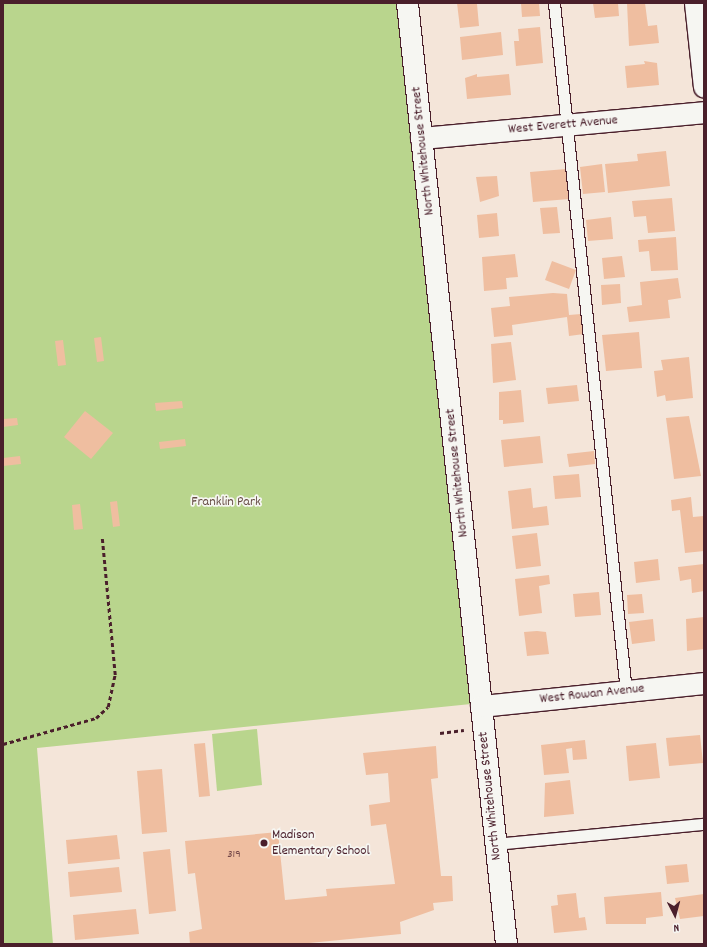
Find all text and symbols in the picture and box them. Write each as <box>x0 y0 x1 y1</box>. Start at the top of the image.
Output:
street label: North Whitehouse Street <box>408 86 438 216</box>
street label: West Everett Avenue <box>507 112 619 138</box>
street label: North Whitehouse Street <box>442 408 472 538</box>
park label: Franklin Park <box>191 494 261 510</box>
street label: West Rowan Avenue <box>539 680 645 708</box>
street label: North Whitehouse Street <box>475 731 505 861</box>
place label: Madison Elementary School <box>272 827 370 860</box>
marker: Madison Elementary School <box>259 838 269 848</box>
house number: 319 <box>227 848 241 862</box>
north arrow <box>655 895 695 935</box>
text: N <box>673 919 680 935</box>

